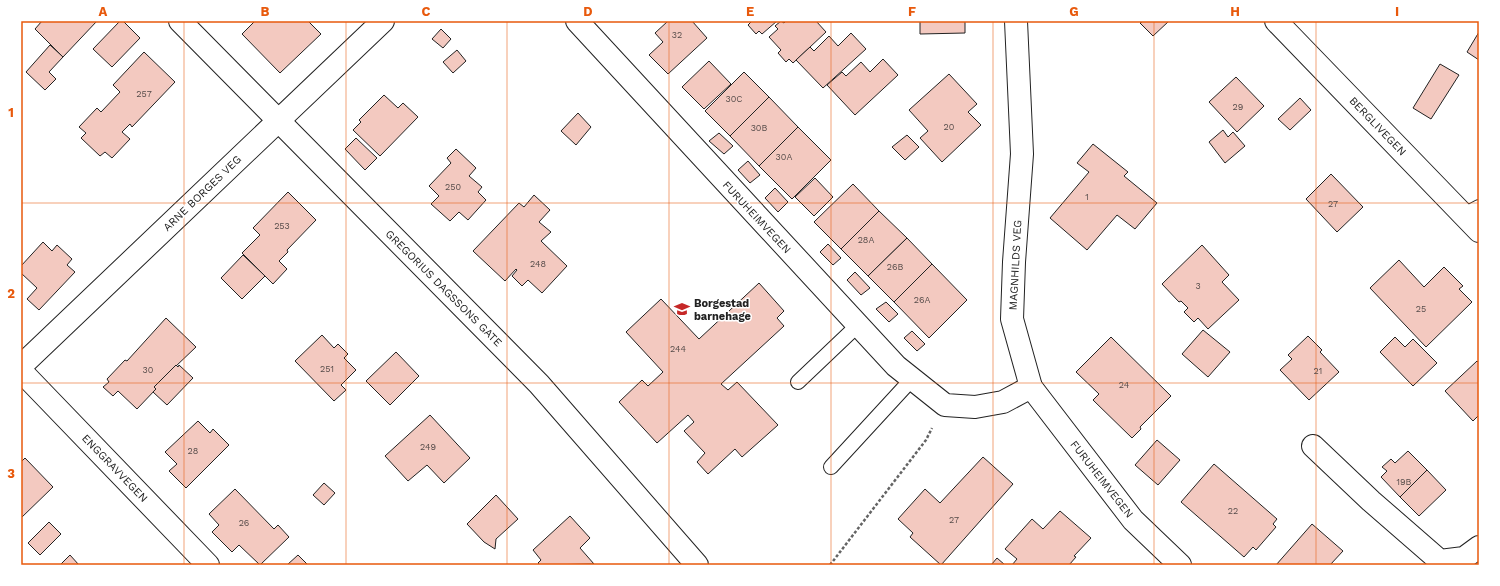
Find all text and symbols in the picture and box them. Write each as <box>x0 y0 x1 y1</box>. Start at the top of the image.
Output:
text: A <box>99 4 108 19</box>
text: B <box>261 4 270 19</box>
text: C <box>422 4 431 19</box>
text: D <box>583 4 593 19</box>
text: E <box>746 4 754 19</box>
text: F <box>908 4 916 19</box>
text: G <box>1069 4 1079 19</box>
text: H <box>1230 4 1240 19</box>
text: I <box>1395 4 1399 19</box>
house number: 32 <box>672 30 682 40</box>
house number: 257 <box>136 89 152 99</box>
house number: 30C <box>725 94 743 104</box>
street label: BERGLIVEGEN <box>1346 94 1409 158</box>
house number: 29 <box>1233 102 1243 112</box>
text: 1 <box>8 105 14 120</box>
house number: 20 <box>944 122 955 132</box>
house number: 30B <box>751 123 767 133</box>
house number: 30A <box>776 152 792 162</box>
street label: ARNE BORGES VEG <box>161 153 244 234</box>
street label: FURUHEIMVEGEN <box>720 178 794 256</box>
house number: 250 <box>445 182 461 192</box>
house number: 1 <box>1085 192 1089 202</box>
house number: 27 <box>1328 199 1338 209</box>
street label: MAGNHILDS VEG <box>1007 219 1024 311</box>
house number: 253 <box>274 221 290 231</box>
street label: GREGORIUS DAGSSONS GATE <box>383 227 505 349</box>
house number: 28A <box>858 235 874 245</box>
house number: 248 <box>530 259 546 269</box>
house number: 26B <box>887 262 903 272</box>
house number: 3 <box>1195 281 1201 291</box>
text: 2 <box>7 286 15 301</box>
house number: 26A <box>914 295 930 305</box>
place label: Borgestad barnehage <box>694 297 751 323</box>
school or university icon: Borgestad barnehage <box>673 300 691 318</box>
house number: 25 <box>1416 304 1426 314</box>
house number: 244 <box>670 344 686 354</box>
house number: 251 <box>320 364 334 374</box>
house number: 30 <box>143 365 154 375</box>
house number: 21 <box>1314 366 1322 376</box>
house number: 24 <box>1119 380 1130 390</box>
street label: ENGGRAVVEGEN <box>79 432 150 505</box>
street label: FURUHEIMVEGEN <box>1067 438 1136 521</box>
house number: 249 <box>420 442 436 452</box>
house number: 28 <box>188 446 198 456</box>
text: 3 <box>7 466 15 481</box>
house number: 19B <box>1397 477 1412 487</box>
house number: 22 <box>1228 506 1238 516</box>
house number: 27 <box>949 515 959 525</box>
house number: 26 <box>239 518 249 528</box>

